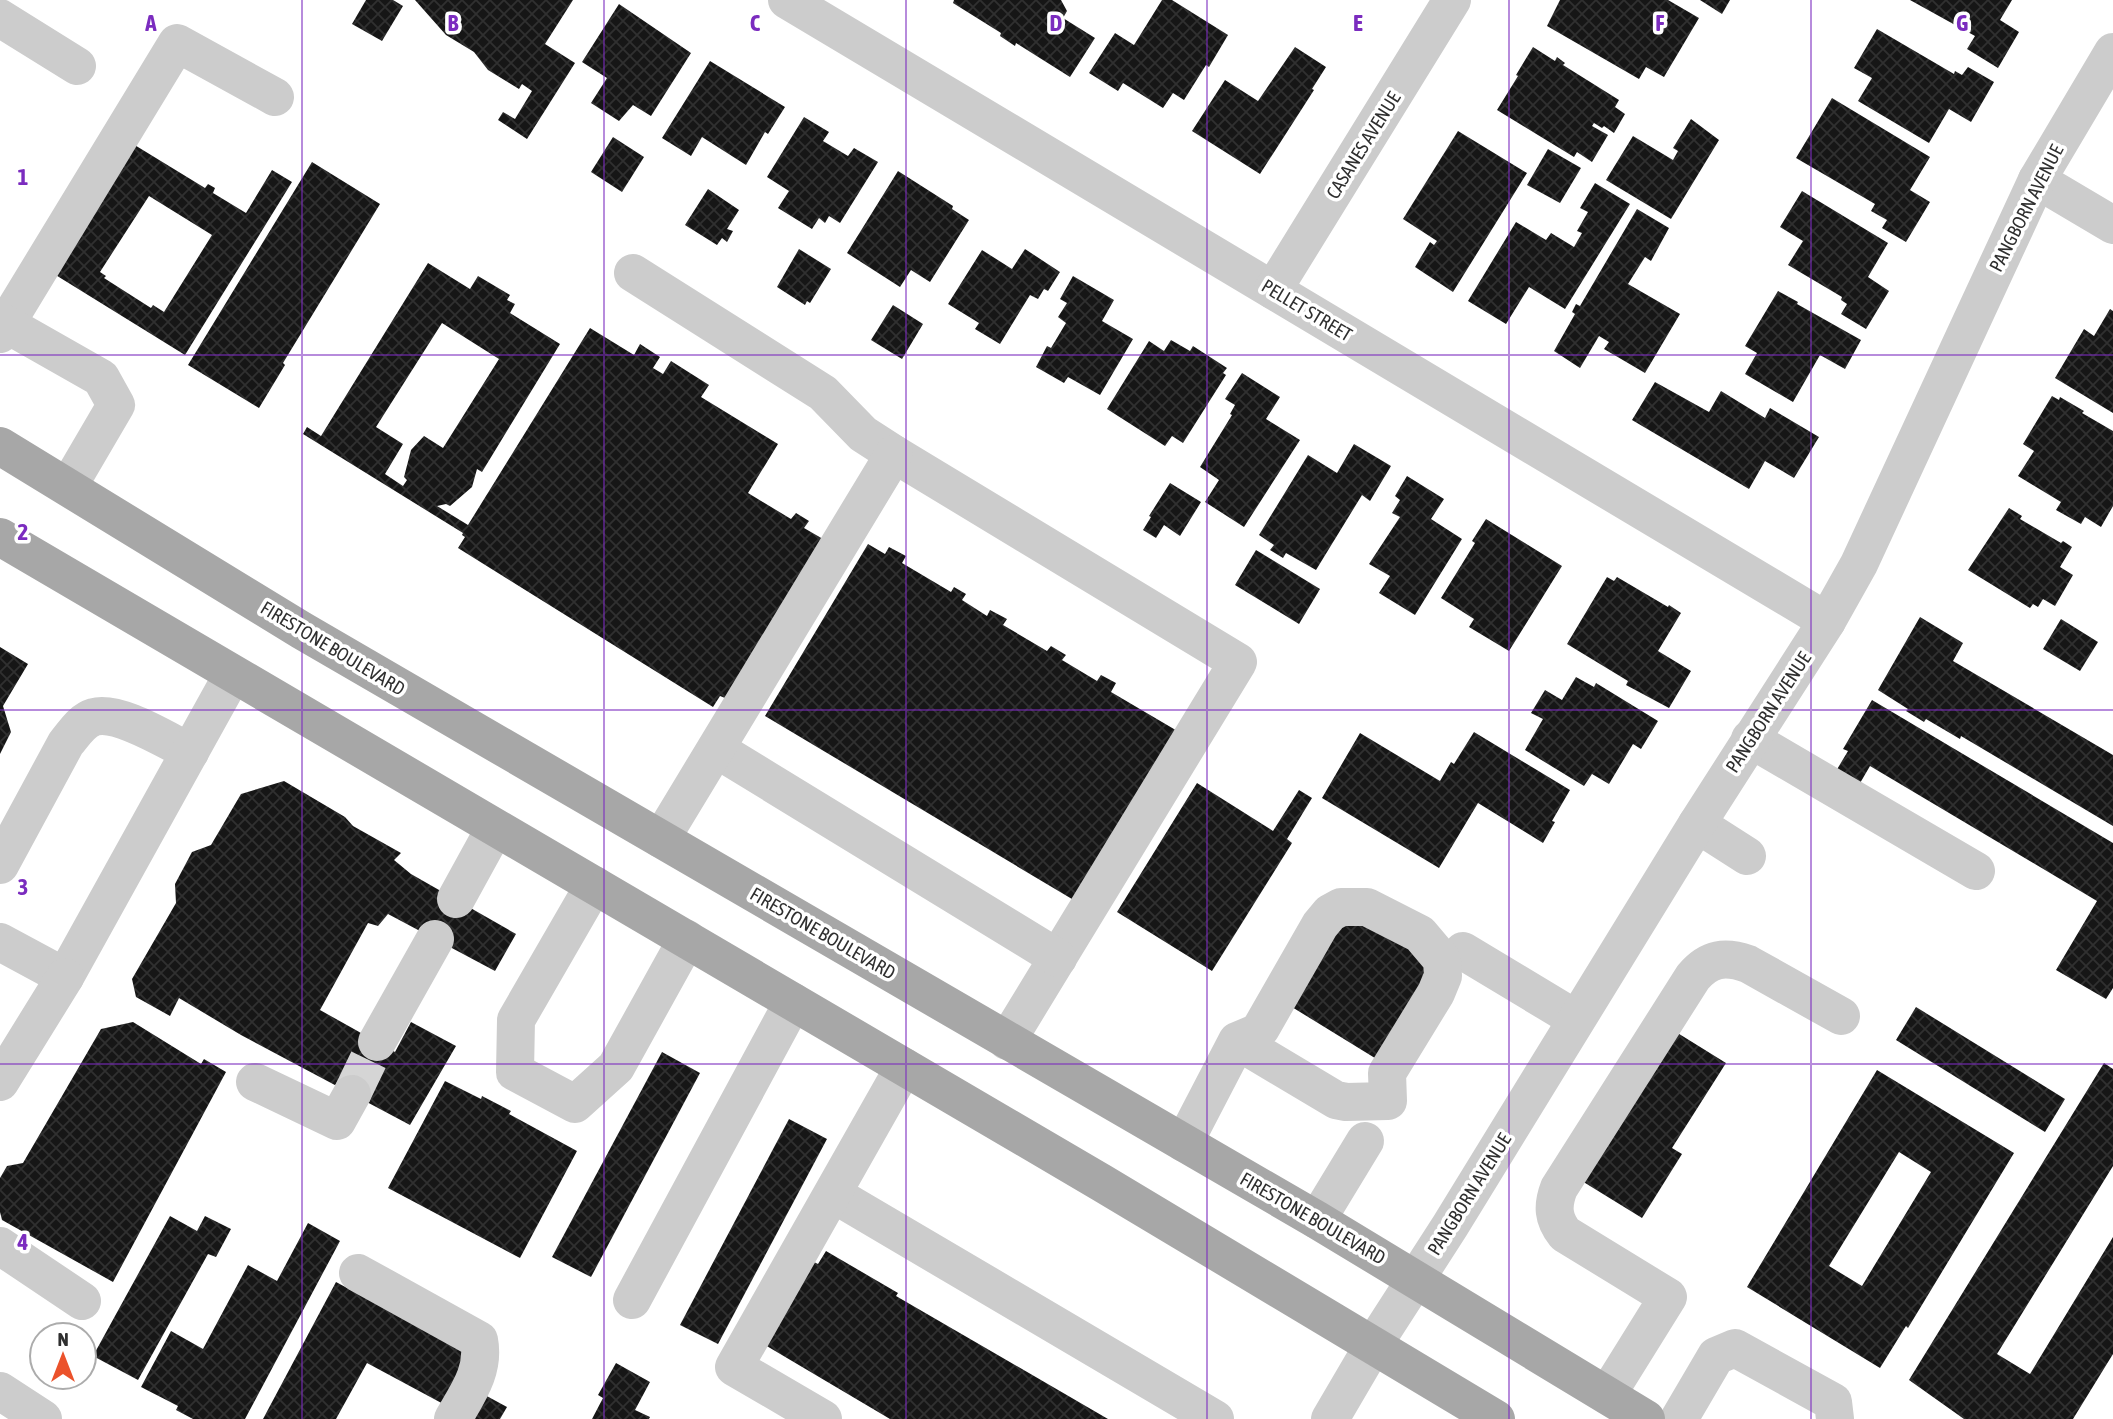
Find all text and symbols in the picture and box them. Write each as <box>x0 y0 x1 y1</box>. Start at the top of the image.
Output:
text: A <box>144 10 157 36</box>
text: B <box>448 10 459 36</box>
text: C <box>750 10 761 36</box>
text: D <box>1050 10 1063 36</box>
text: E <box>1353 10 1363 36</box>
text: F <box>1655 10 1665 36</box>
text: G <box>1956 10 1968 36</box>
street label: CASANES AVENUE <box>1321 87 1405 203</box>
street label: PANGBORN AVENUE <box>1985 141 2067 275</box>
text: 1 <box>18 164 29 190</box>
street label: PELLET STREET <box>1258 274 1357 346</box>
text: 2 <box>18 519 28 545</box>
street label: FIRESTONE BOULEVARD <box>257 596 409 700</box>
street label: PANGBORN AVENUE <box>1721 648 1815 776</box>
text: 3 <box>18 874 28 900</box>
street label: FIRESTONE BOULEVARD <box>746 882 900 984</box>
street label: PANGBORN AVENUE <box>1423 1129 1515 1259</box>
street label: FIRESTONE BOULEVARD <box>1236 1167 1390 1269</box>
text: 4 <box>17 1229 29 1255</box>
north arrow <box>28 1321 98 1391</box>
text: N <box>57 1328 69 1350</box>

